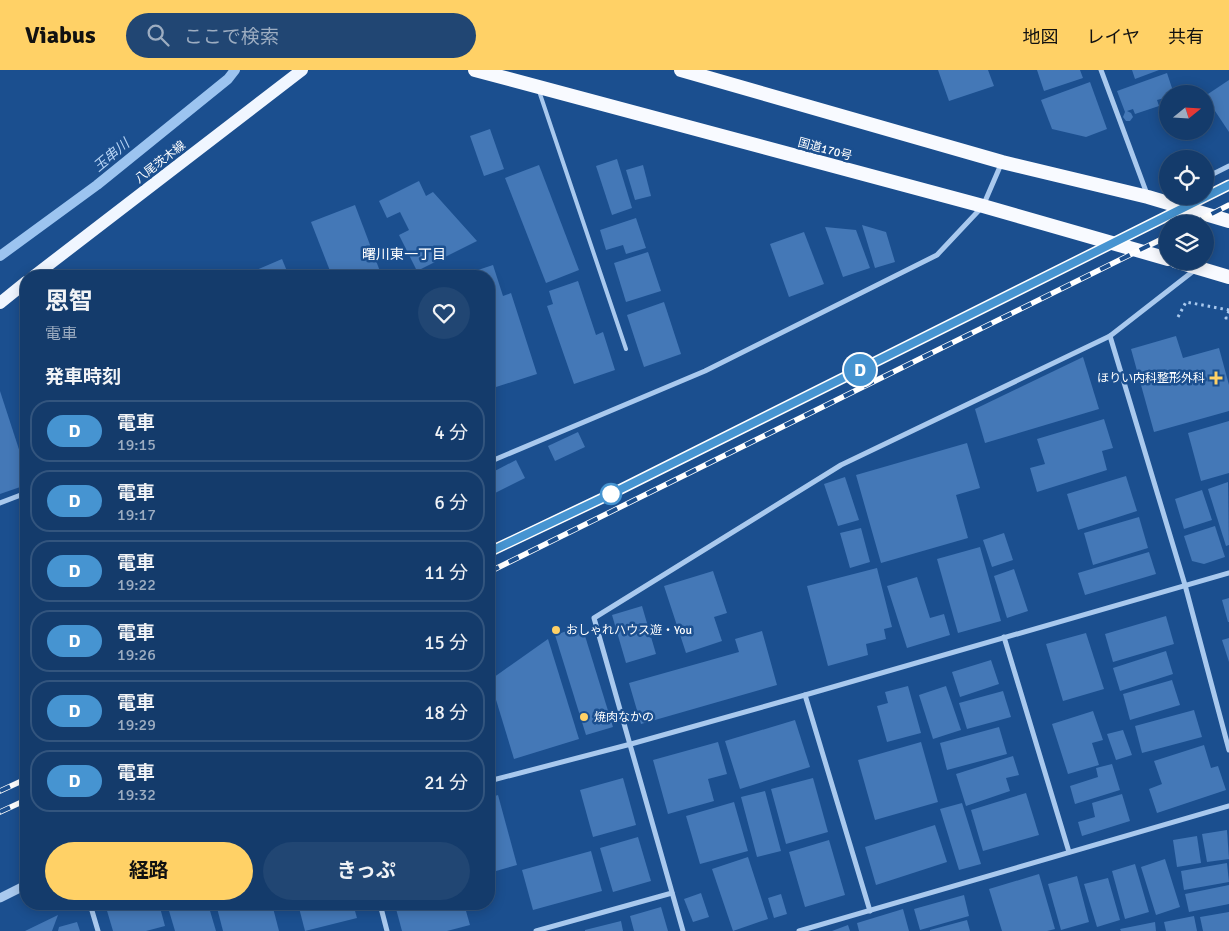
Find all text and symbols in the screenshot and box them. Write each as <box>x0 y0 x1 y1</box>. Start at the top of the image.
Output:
search box <box>126 13 476 58</box>
text: Viabus <box>25 20 96 50</box>
icon: search <box>144 21 172 49</box>
text: ここで検索 <box>184 25 279 49</box>
text: 地図 <box>1023 26 1059 48</box>
text: レイヤ <box>1087 26 1140 48</box>
text: 共有 <box>1168 26 1204 48</box>
north arrow <box>1159 85 1214 140</box>
map controls <box>1159 85 1214 270</box>
water label: 玉串川 <box>90 134 134 175</box>
street label: 国道170号 <box>796 135 854 164</box>
street label: 八尾茨木線 <box>132 138 189 187</box>
button: locate <box>1159 150 1214 205</box>
button: layers <box>1159 215 1214 270</box>
district label: 曙川東一丁目 <box>362 246 446 263</box>
text: 恩智 <box>45 286 93 316</box>
button: heart <box>418 287 470 339</box>
text: 電車 <box>45 324 77 344</box>
line badge: D <box>844 354 876 386</box>
text: D <box>854 359 866 381</box>
text: 発車時刻 <box>45 365 121 389</box>
place label: ほりい内科整形外科 <box>1097 371 1205 386</box>
marker: ほりい内科整形外科 <box>1209 371 1223 385</box>
text: 電車 <box>117 411 155 435</box>
text: D <box>68 420 81 442</box>
text: 4 分 <box>435 421 468 445</box>
text: 19:15 <box>117 435 156 455</box>
text: 電車 <box>117 481 155 505</box>
unlabelled marker <box>600 483 622 505</box>
text: D <box>68 490 81 512</box>
text: 6 分 <box>435 491 468 515</box>
text: 19:17 <box>117 505 156 525</box>
text: 電車 <box>117 551 155 575</box>
text: D <box>68 560 81 582</box>
text: 11 分 <box>424 561 468 585</box>
text: 19:22 <box>117 575 156 595</box>
text: 電車 <box>117 621 155 645</box>
place label: おしゃれハウス遊・You <box>566 623 692 638</box>
marker: おしゃれハウス遊・You <box>550 624 562 636</box>
text: D <box>68 630 81 652</box>
text: 15 分 <box>424 631 468 655</box>
text: 19:26 <box>117 645 156 665</box>
text: 電車 <box>117 691 155 715</box>
text: D <box>68 700 81 722</box>
text: 18 分 <box>424 701 468 725</box>
place label: 焼肉なかの <box>594 710 654 725</box>
marker: 焼肉なかの <box>578 711 590 723</box>
text: 19:29 <box>117 715 156 735</box>
text: 電車 <box>117 761 155 785</box>
text: D <box>68 770 81 792</box>
text: 21 分 <box>424 771 468 795</box>
text: 19:32 <box>117 785 156 805</box>
button: 経路 <box>45 842 253 900</box>
button: きっぷ <box>263 842 470 900</box>

